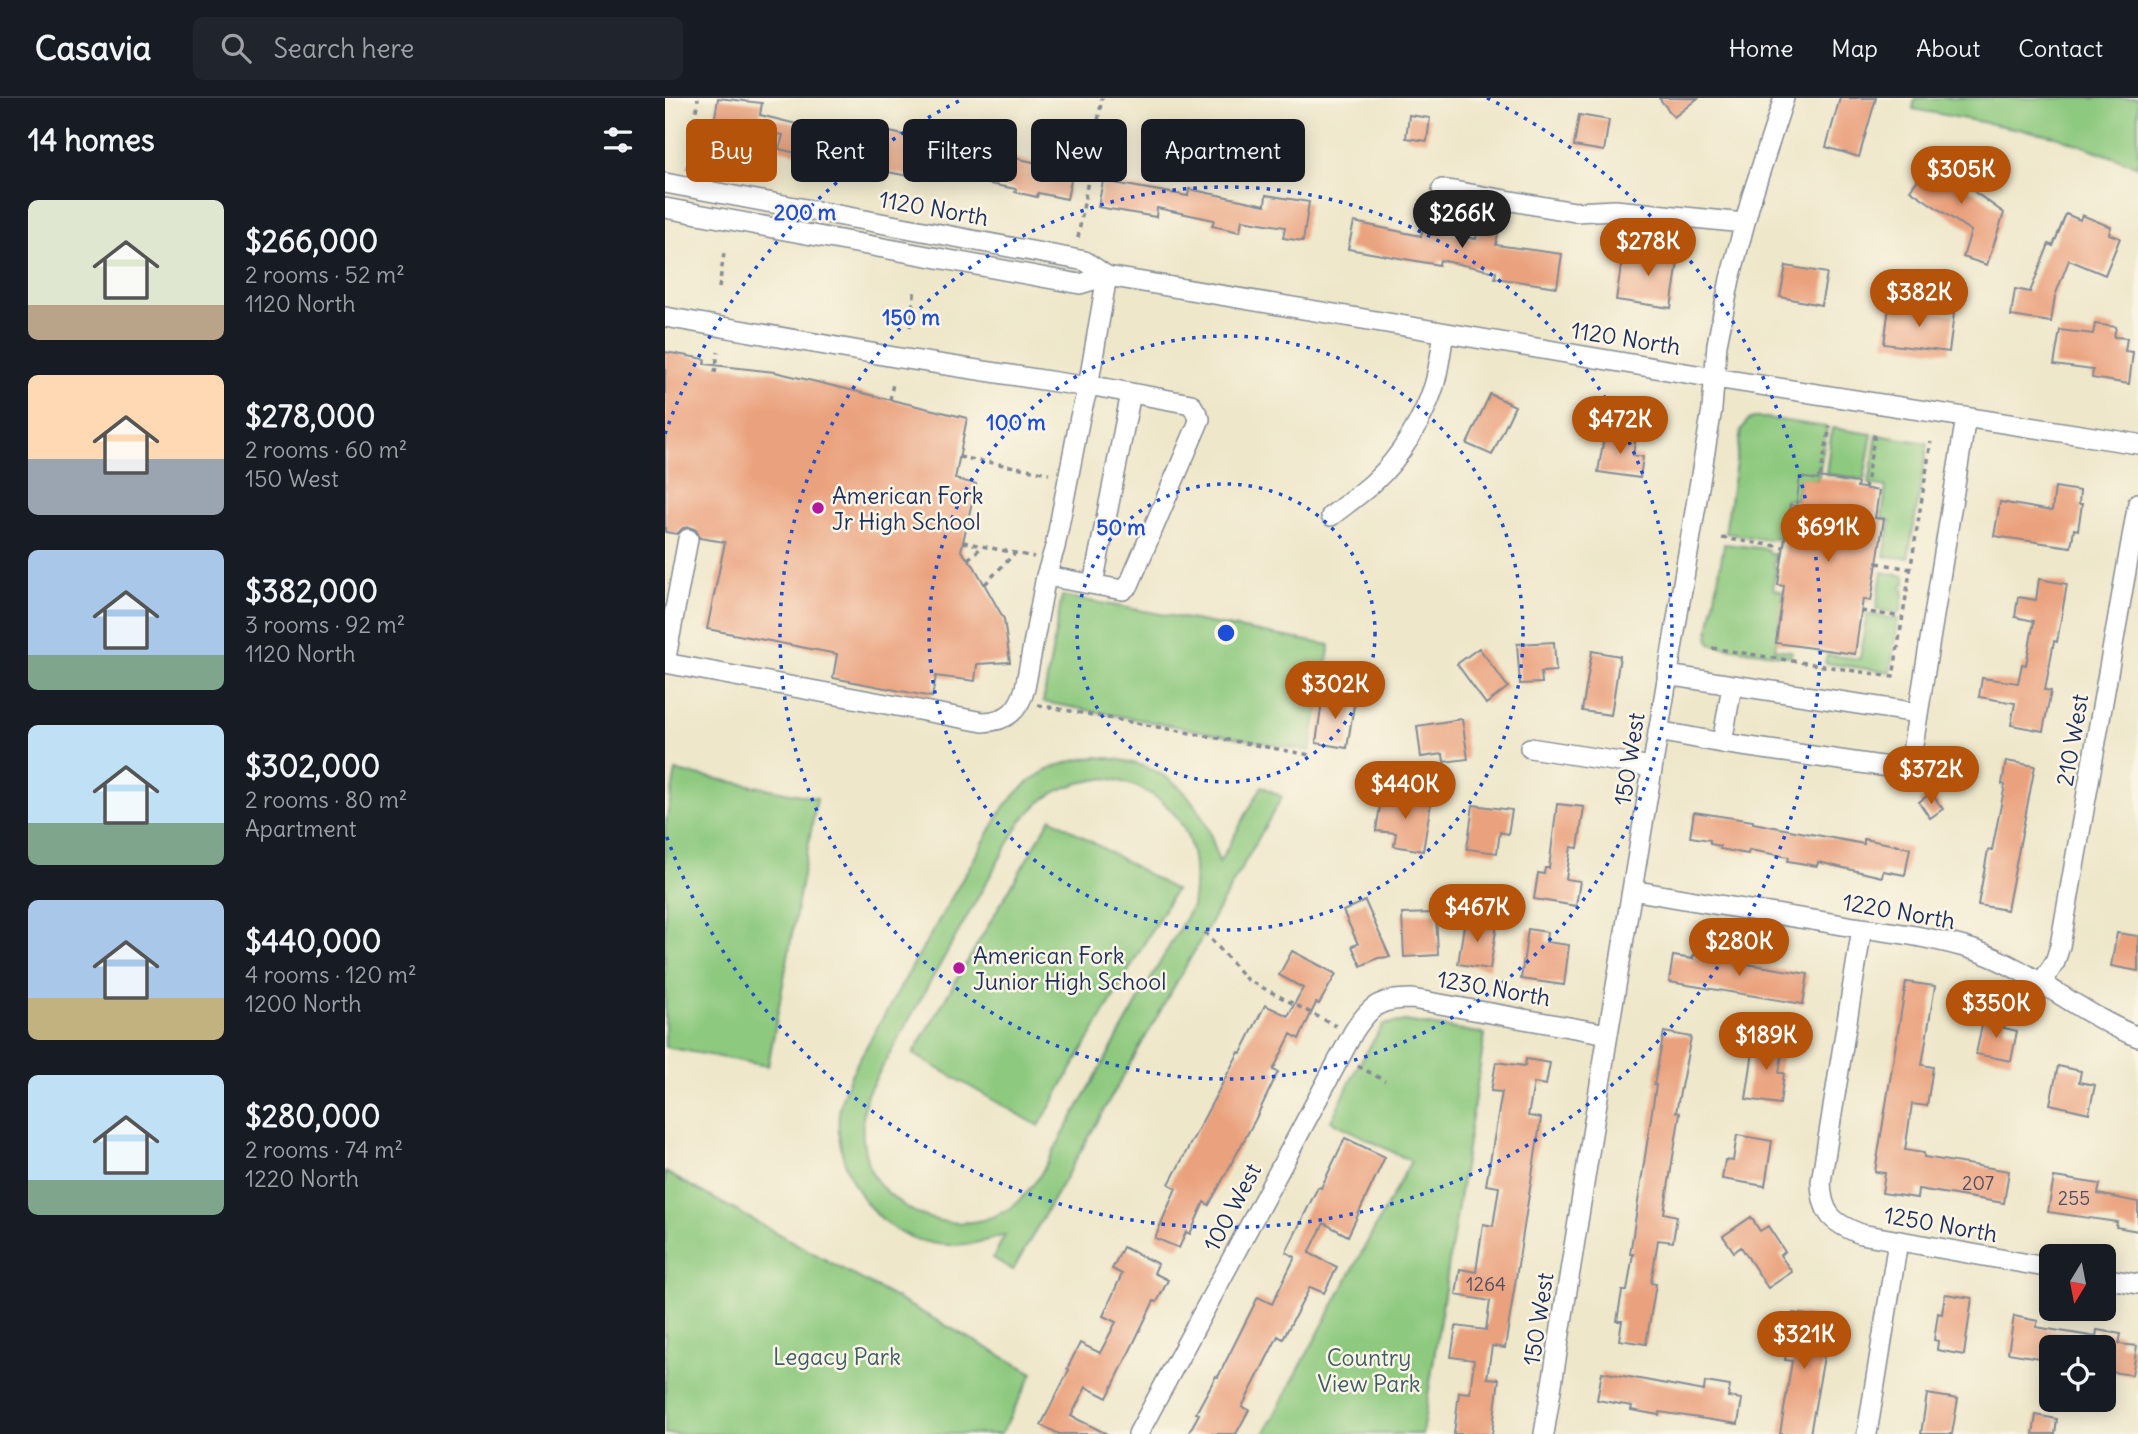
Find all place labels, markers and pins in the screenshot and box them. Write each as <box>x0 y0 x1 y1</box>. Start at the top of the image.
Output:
pin: $305K <box>1912 146 2010 206</box>
pin: $266K <box>1413 190 1511 250</box>
pin: $278K <box>1599 218 1697 278</box>
pin: $382K <box>1870 270 1968 329</box>
pin: $472K <box>1571 396 1669 456</box>
place label: American Fork Jr High School <box>832 481 983 536</box>
marker: American Fork Jr High School <box>810 500 826 516</box>
pin: $691K <box>1779 504 1877 564</box>
centre of rings <box>1214 621 1238 645</box>
pin: $302K <box>1286 662 1384 721</box>
pin: $372K <box>1882 746 1980 806</box>
pin: $440K <box>1356 762 1454 821</box>
pin: $467K <box>1428 884 1526 944</box>
pin: $280K <box>1690 918 1788 978</box>
place label: American Fork Junior High School <box>973 941 1166 996</box>
marker: American Fork Junior High School <box>951 960 967 976</box>
pin: $350K <box>1947 981 2045 1040</box>
pin: $189K <box>1717 1012 1815 1072</box>
pin: $321K <box>1755 1312 1853 1371</box>

